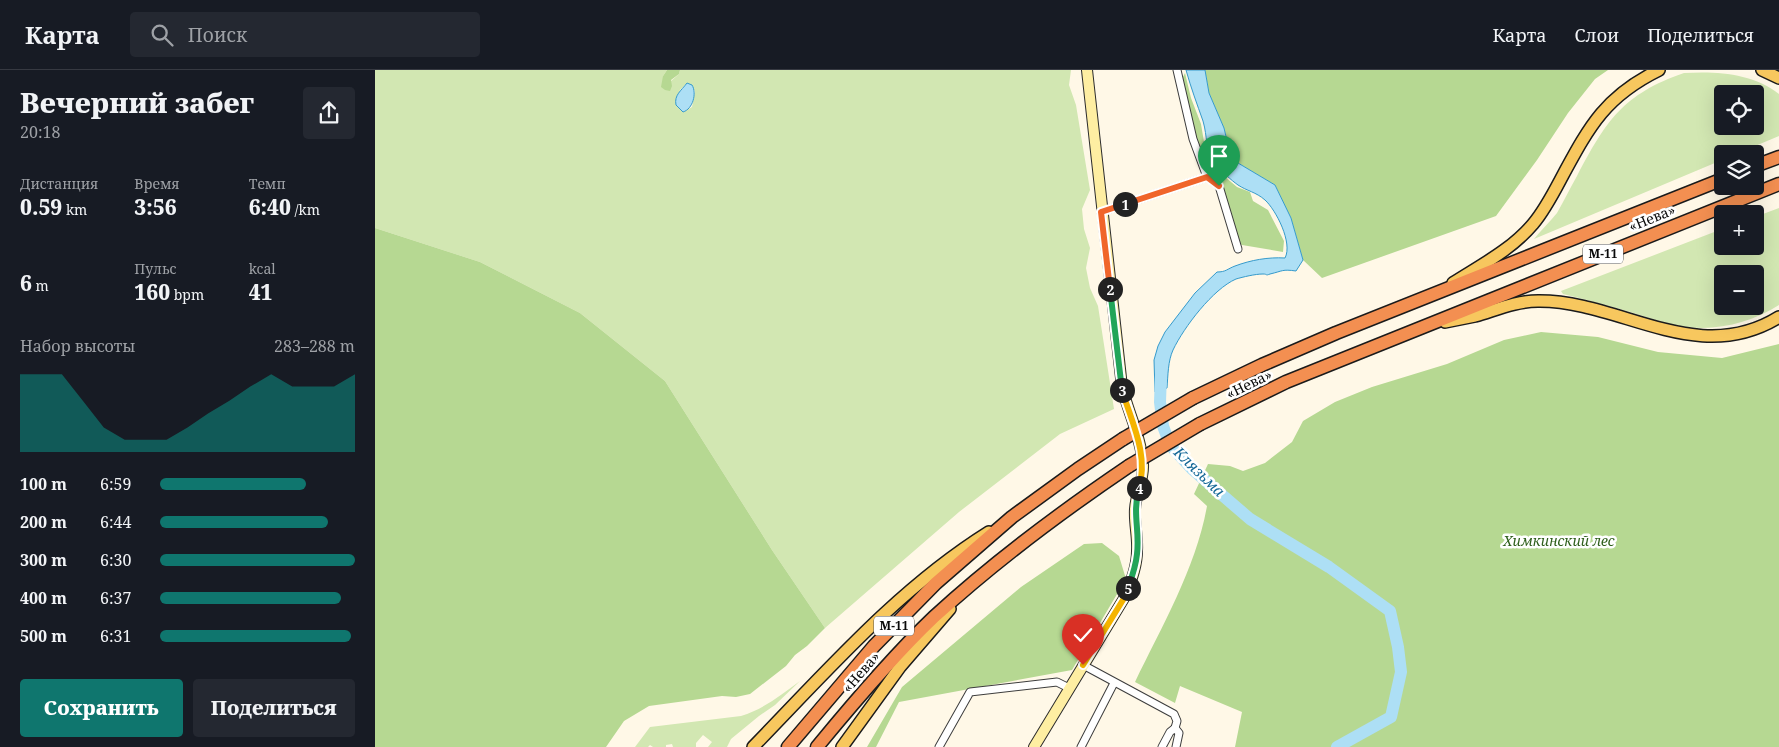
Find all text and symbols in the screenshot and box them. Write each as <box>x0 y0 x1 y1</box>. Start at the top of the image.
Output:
search box <box>130 12 480 57</box>
text: Карта <box>25 18 100 51</box>
icon: search <box>148 21 176 49</box>
text: Поиск <box>188 22 247 48</box>
text: Карта <box>1492 23 1547 47</box>
text: Слои <box>1575 23 1619 47</box>
text: Поделиться <box>1647 23 1754 47</box>
text: Вечерний забег <box>20 83 254 121</box>
map controls <box>1714 85 1764 315</box>
button: locate <box>1714 85 1764 135</box>
button: share <box>303 87 355 139</box>
text: 20:18 <box>20 121 60 143</box>
pin <box>1198 135 1240 186</box>
icon: arrive <box>1205 142 1233 170</box>
button: layers <box>1714 145 1764 195</box>
text: Дистанция <box>20 174 98 193</box>
text: Время <box>134 174 179 193</box>
text: Темп <box>249 174 286 193</box>
pin: 1 <box>1113 192 1137 216</box>
text: 0.59 <box>20 193 62 221</box>
text: 3:56 <box>134 193 177 221</box>
text: 6:40 <box>249 193 291 221</box>
text: 1 <box>1122 195 1129 214</box>
text: km <box>62 200 87 219</box>
text: /km <box>291 200 320 219</box>
street label: «Нева» <box>1626 200 1678 235</box>
button: + <box>1714 205 1764 255</box>
road number: М-11 <box>1583 244 1623 263</box>
text: Пульс <box>134 259 176 278</box>
text: kcal <box>249 259 276 278</box>
button: − <box>1714 265 1764 315</box>
text: 6 <box>20 269 32 297</box>
text: m <box>32 276 49 295</box>
pin: 2 <box>1097 276 1123 302</box>
text: 160 <box>134 278 170 306</box>
text: 41 <box>249 278 272 306</box>
text: 2 <box>1107 280 1114 299</box>
text: bpm <box>170 285 204 304</box>
text: Набор высоты <box>20 335 135 357</box>
text: 283–288 m <box>274 335 355 357</box>
street label: «Нева» <box>1223 364 1275 403</box>
pin: 3 <box>1109 378 1135 402</box>
text: 3 <box>1119 381 1126 400</box>
water label: Клязьма <box>1169 441 1230 501</box>
text: 100 m <box>20 473 67 495</box>
text: 6:59 <box>100 473 131 495</box>
pin: 4 <box>1127 476 1151 500</box>
text: 4 <box>1136 479 1143 498</box>
text: 200 m <box>20 511 67 533</box>
text: 6:44 <box>100 511 131 533</box>
park label: Химкинский лес <box>1502 531 1615 550</box>
text: 300 m <box>20 549 67 571</box>
text: 6:30 <box>100 549 131 571</box>
pin: 5 <box>1115 576 1141 600</box>
text: 5 <box>1125 579 1132 598</box>
text: 400 m <box>20 587 67 609</box>
text: 6:37 <box>100 587 131 609</box>
pin <box>1062 614 1104 665</box>
road number: М-11 <box>874 616 914 636</box>
icon: check <box>1069 621 1097 649</box>
text: 500 m <box>20 625 67 647</box>
text: 6:31 <box>100 625 131 647</box>
street label: «Нева» <box>837 647 884 696</box>
button: Сохранить <box>20 679 183 737</box>
button: Поделиться <box>193 679 355 737</box>

